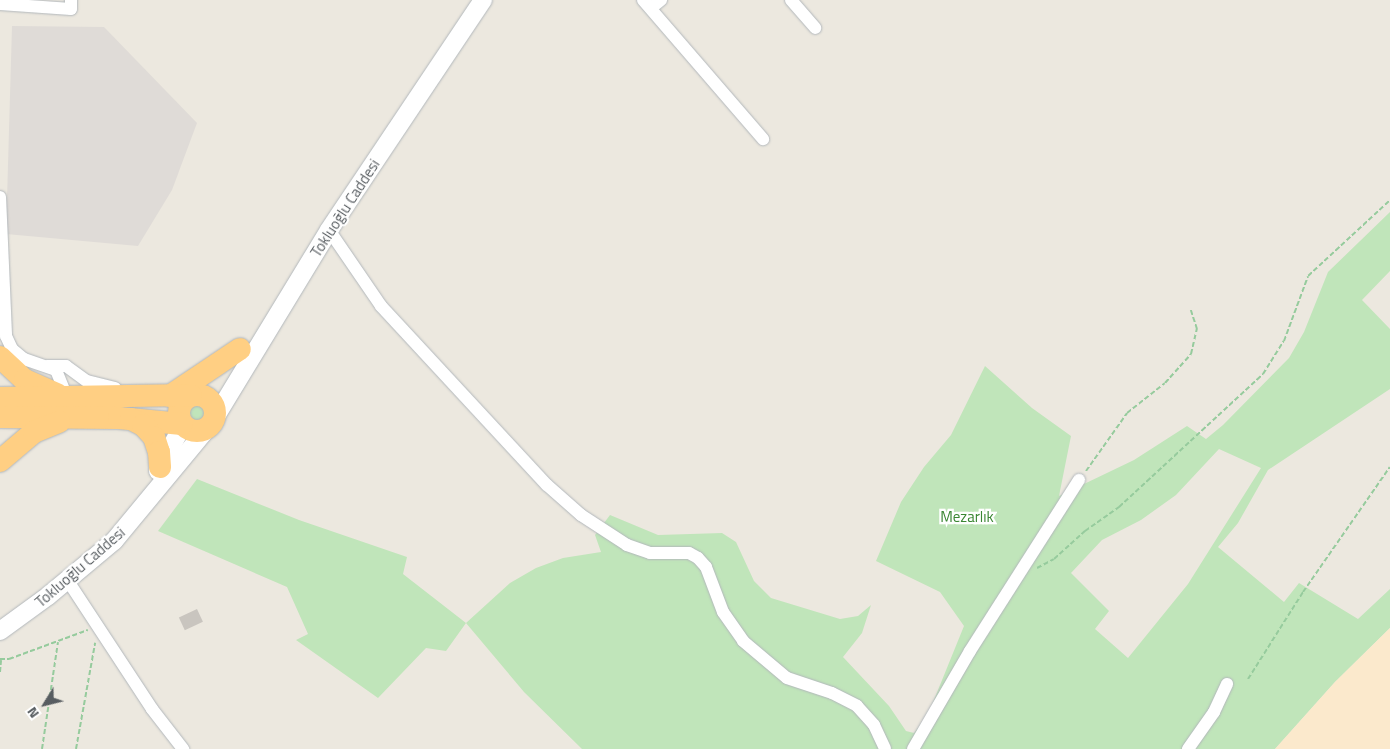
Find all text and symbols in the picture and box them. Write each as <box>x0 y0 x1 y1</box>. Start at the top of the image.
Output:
street label: Tokluoğlu Caddesi <box>307 156 383 260</box>
park label: Mezarlık <box>940 508 994 526</box>
street label: Tokluoğlu Caddesi <box>32 523 128 611</box>
north arrow <box>20 679 70 729</box>
text: N <box>21 703 44 723</box>

